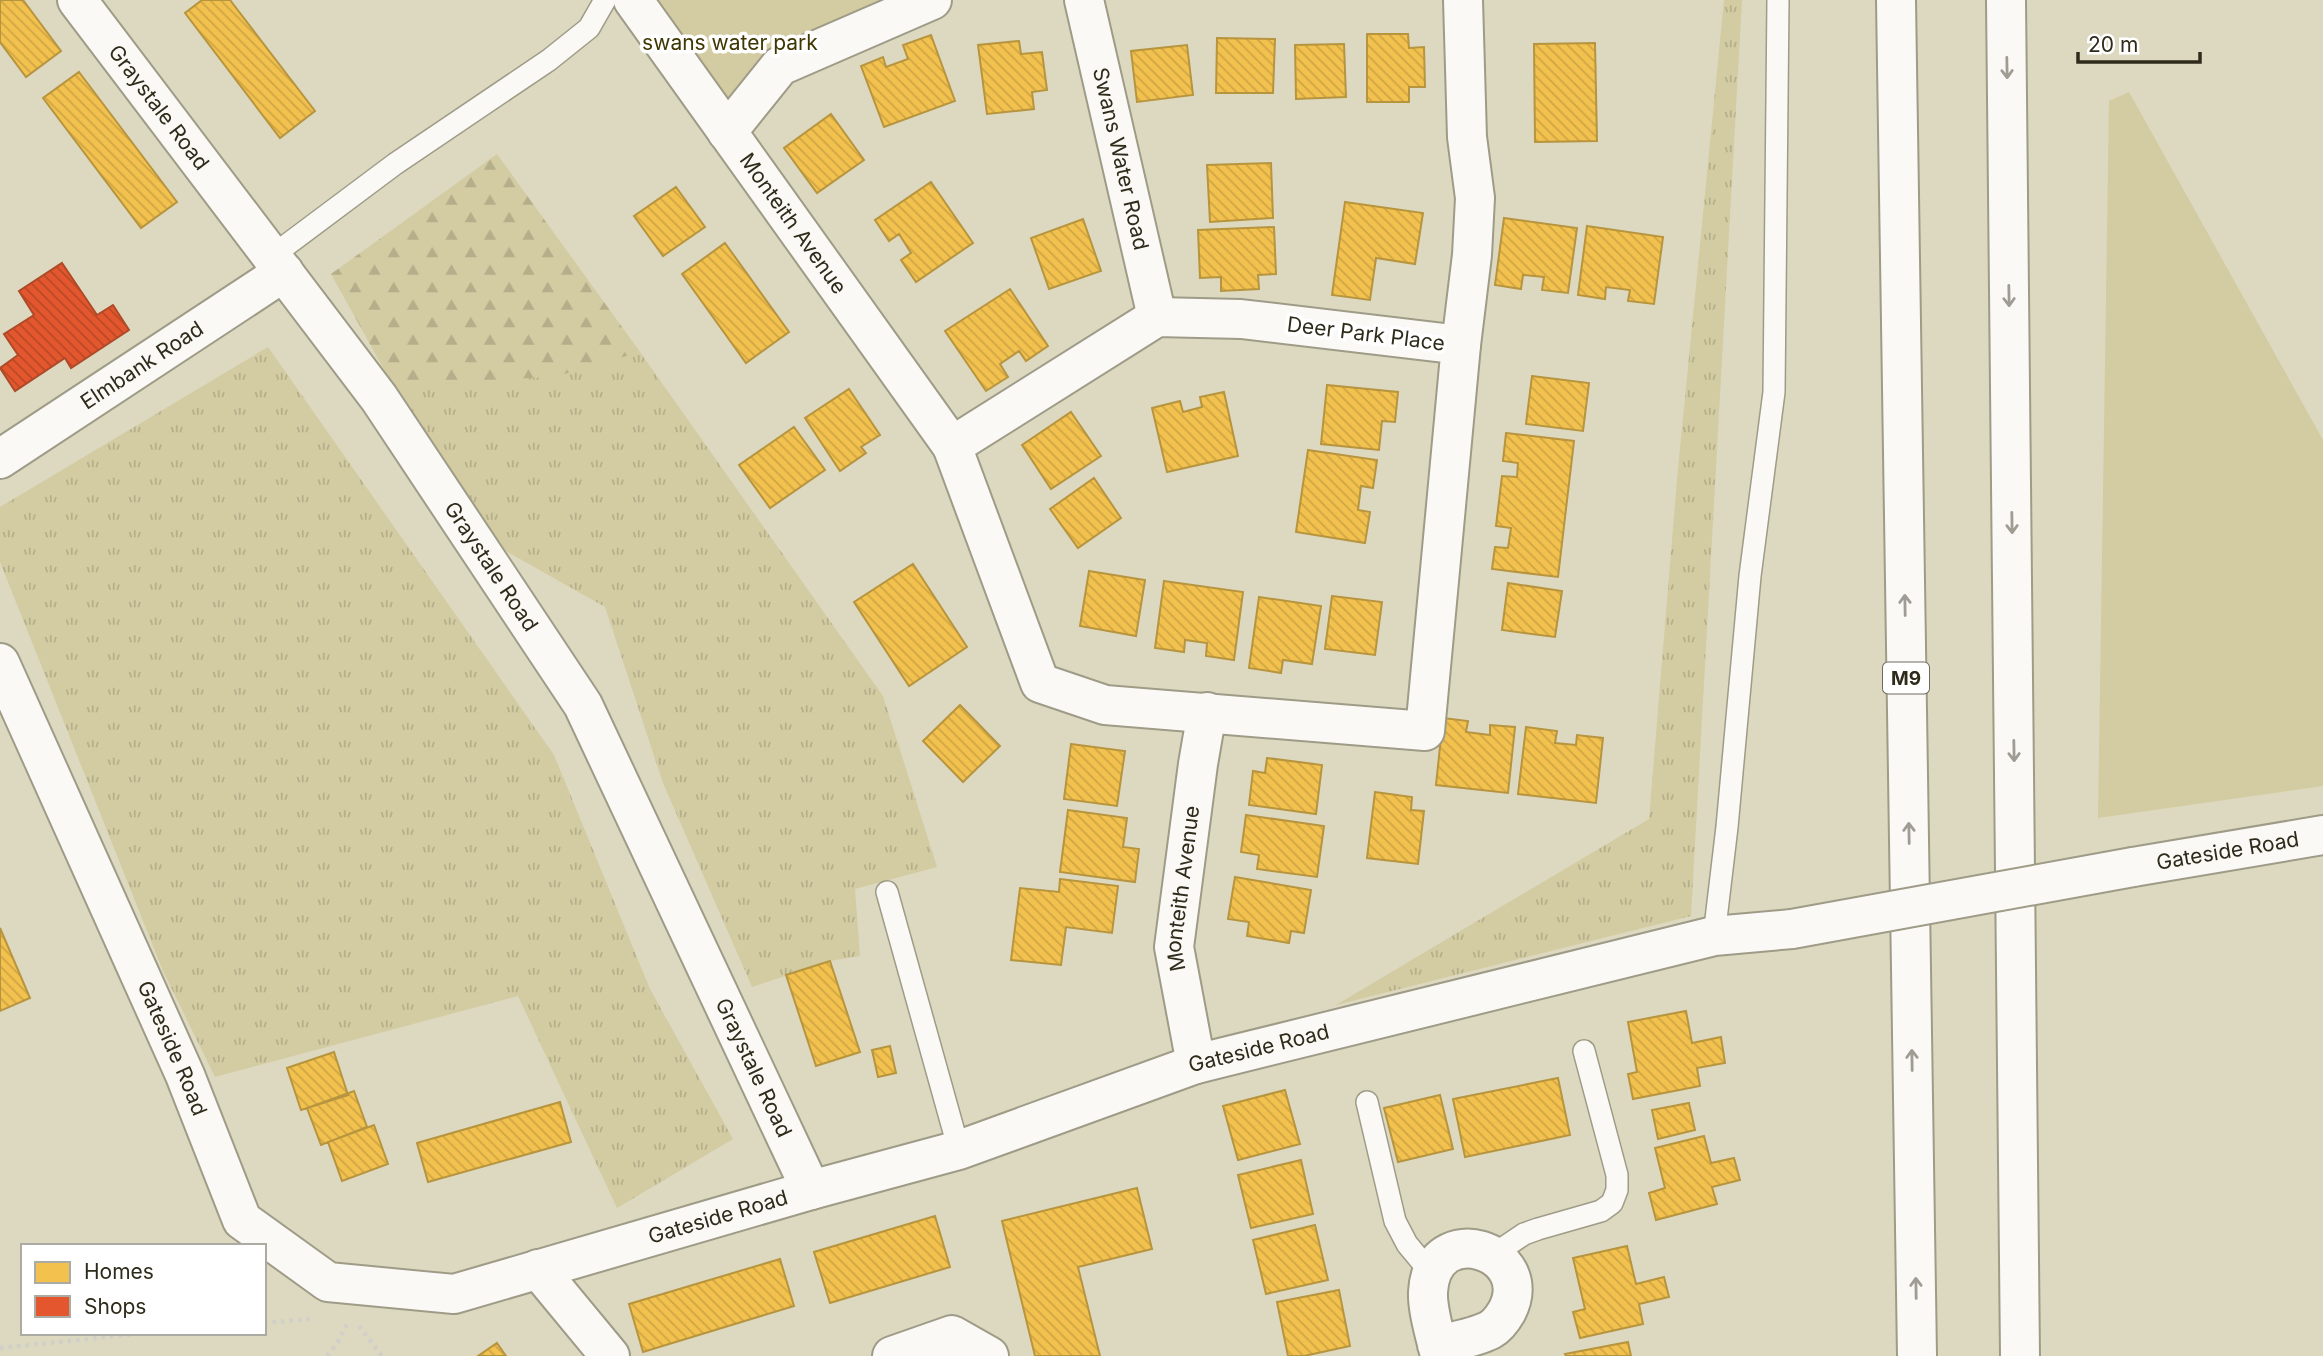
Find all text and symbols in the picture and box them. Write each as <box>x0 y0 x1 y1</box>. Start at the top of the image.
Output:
scale bar <box>2078 21 2200 65</box>
park label: swans water park <box>642 30 818 55</box>
text: 20 m <box>2088 32 2138 57</box>
street label: Graystale Road <box>104 40 214 175</box>
one-way arrow <box>2000 56 2014 79</box>
street label: Swans Water Road <box>1088 65 1154 253</box>
street label: Monteith Avenue <box>735 148 852 299</box>
one-way arrow <box>2002 284 2016 307</box>
street label: Deer Park Place <box>1286 311 1446 356</box>
street label: Elmbank Road <box>76 316 208 414</box>
street label: Graystale Road <box>439 497 544 636</box>
one-way arrow <box>2005 511 2018 534</box>
one-way arrow <box>1898 594 1912 617</box>
road number: M9 <box>1883 663 1929 694</box>
one-way arrow <box>2007 739 2021 762</box>
street label: Monteith Avenue <box>1160 804 1204 974</box>
one-way arrow <box>1902 822 1915 845</box>
street label: Gateside Road <box>2154 826 2301 875</box>
street label: Gateside Road <box>132 977 213 1119</box>
street label: Graystale Road <box>711 994 797 1141</box>
street label: Gateside Road <box>1186 1019 1332 1077</box>
one-way arrow <box>1905 1049 1919 1072</box>
street label: Gateside Road <box>645 1184 791 1249</box>
legend <box>21 1244 266 1335</box>
text: Homes <box>84 1259 154 1284</box>
one-way arrow <box>1909 1277 1922 1300</box>
text: Shops <box>84 1294 146 1319</box>

